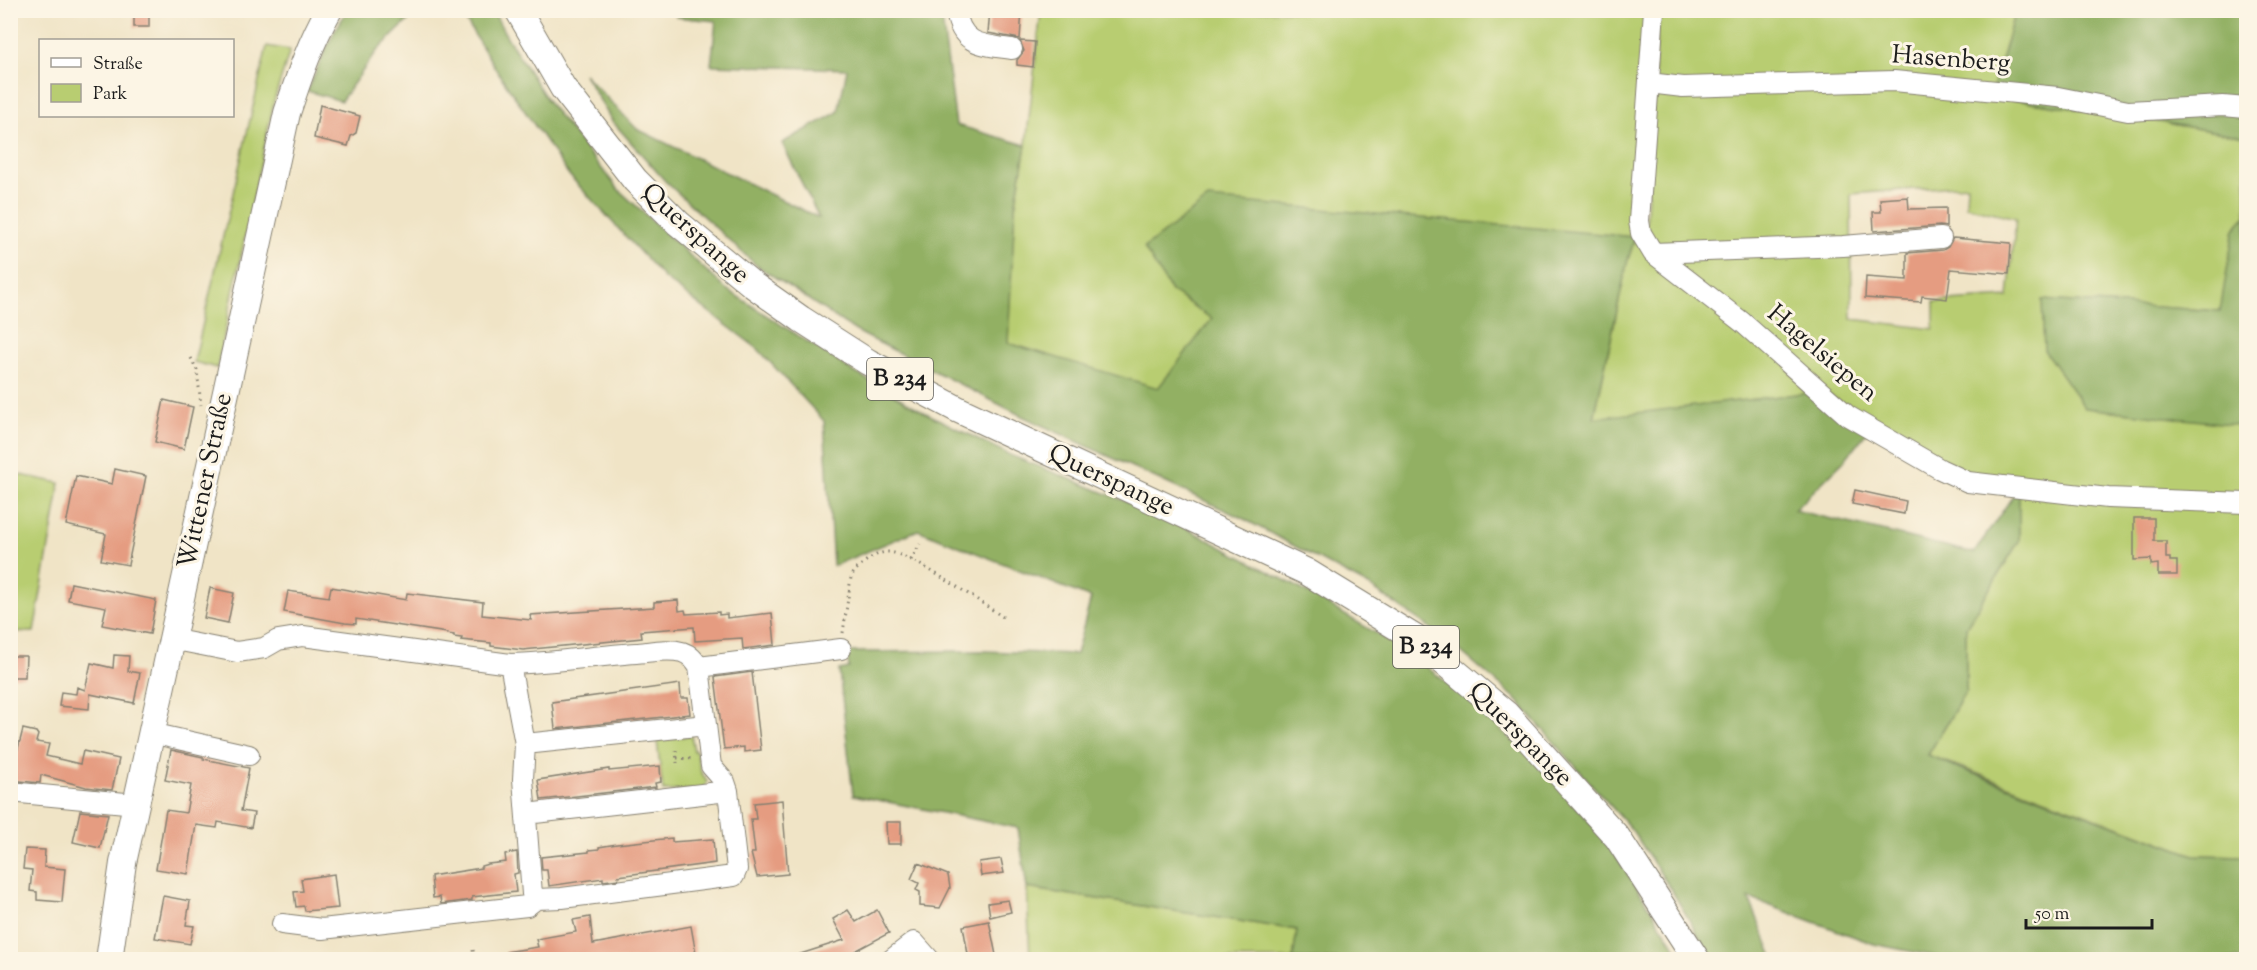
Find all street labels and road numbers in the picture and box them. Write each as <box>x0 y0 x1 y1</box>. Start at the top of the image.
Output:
street label: Hasenberg <box>1890 37 2012 83</box>
street label: Querspange <box>632 175 758 293</box>
street label: Hagelsiepen <box>1758 296 1886 412</box>
road number: B 234 <box>867 358 933 400</box>
street label: Wittener Straße <box>169 390 243 572</box>
street label: Querspange <box>1042 436 1180 526</box>
road number: B 234 <box>1393 626 1459 668</box>
street label: Querspange <box>1459 674 1581 796</box>

